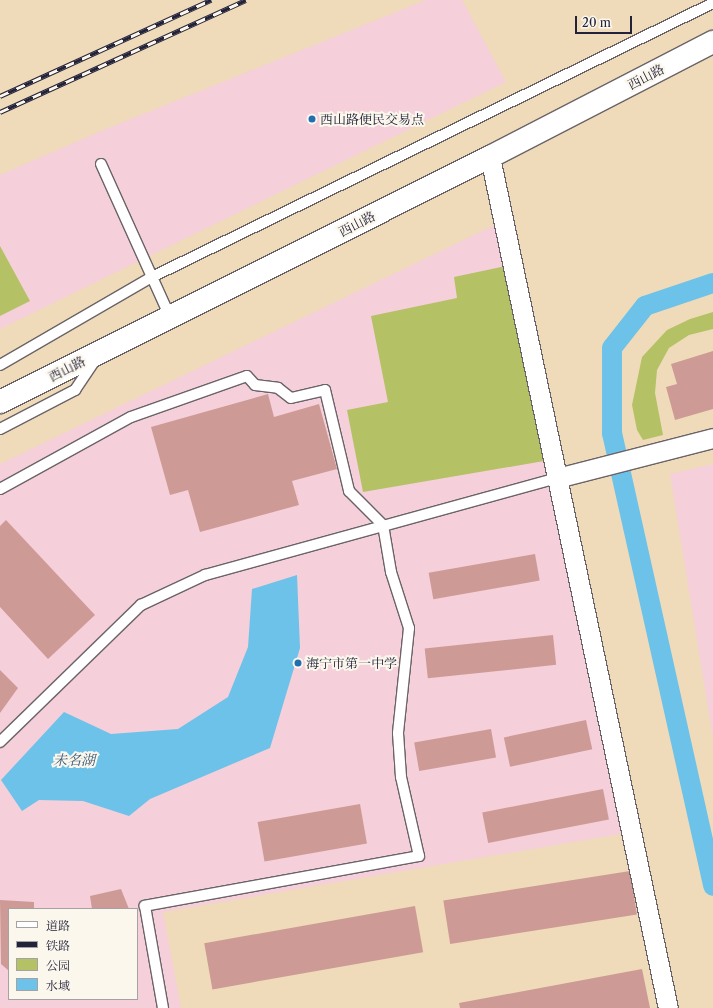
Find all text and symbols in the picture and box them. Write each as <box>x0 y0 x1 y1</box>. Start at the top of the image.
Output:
scale bar <box>577 8 634 34</box>
text: 20 m <box>582 15 611 30</box>
street label: 西山路 <box>625 61 667 93</box>
place label: 西山路便民交易点 <box>320 111 424 127</box>
marker: 西山路便民交易点 <box>307 114 317 124</box>
street label: 西山路 <box>336 208 378 240</box>
street label: 西山路 <box>46 353 88 385</box>
place label: 海宁市第一中学 <box>306 655 397 671</box>
marker: 海宁市第一中学 <box>293 658 303 668</box>
water label: 未名湖 <box>53 752 95 768</box>
legend <box>8 908 138 1000</box>
text: 道路 <box>46 918 70 933</box>
text: 铁路 <box>46 938 70 953</box>
text: 公园 <box>46 958 70 973</box>
text: 水域 <box>46 978 70 993</box>

